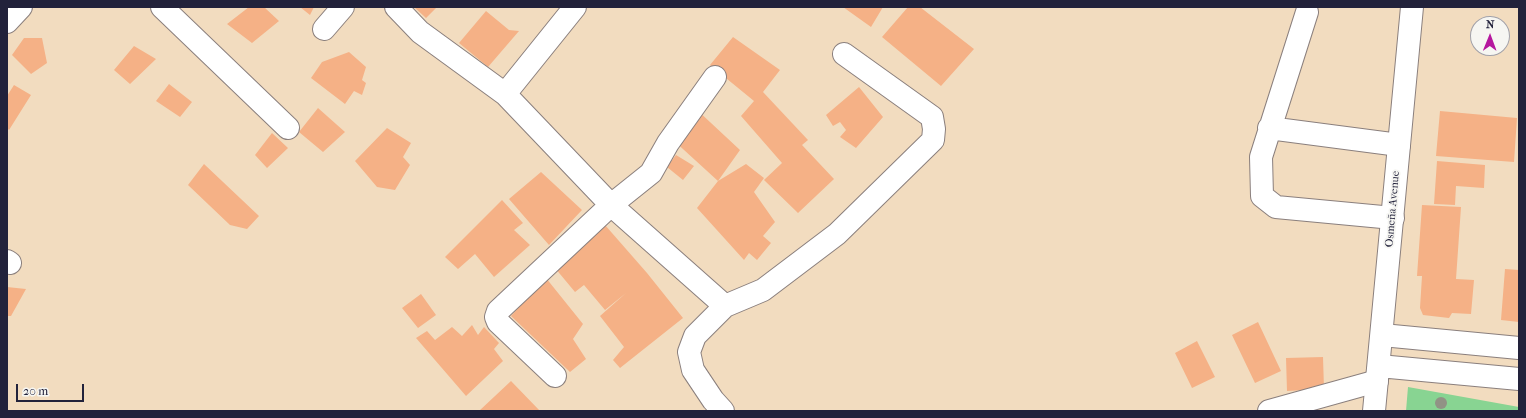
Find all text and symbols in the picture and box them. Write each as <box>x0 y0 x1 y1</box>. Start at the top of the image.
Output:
north arrow <box>1470 16 1510 56</box>
text: N <box>1486 18 1494 31</box>
street label: Osmeña Avenue <box>1383 170 1403 248</box>
scale bar <box>18 376 86 402</box>
text: 20 m <box>23 384 48 398</box>

